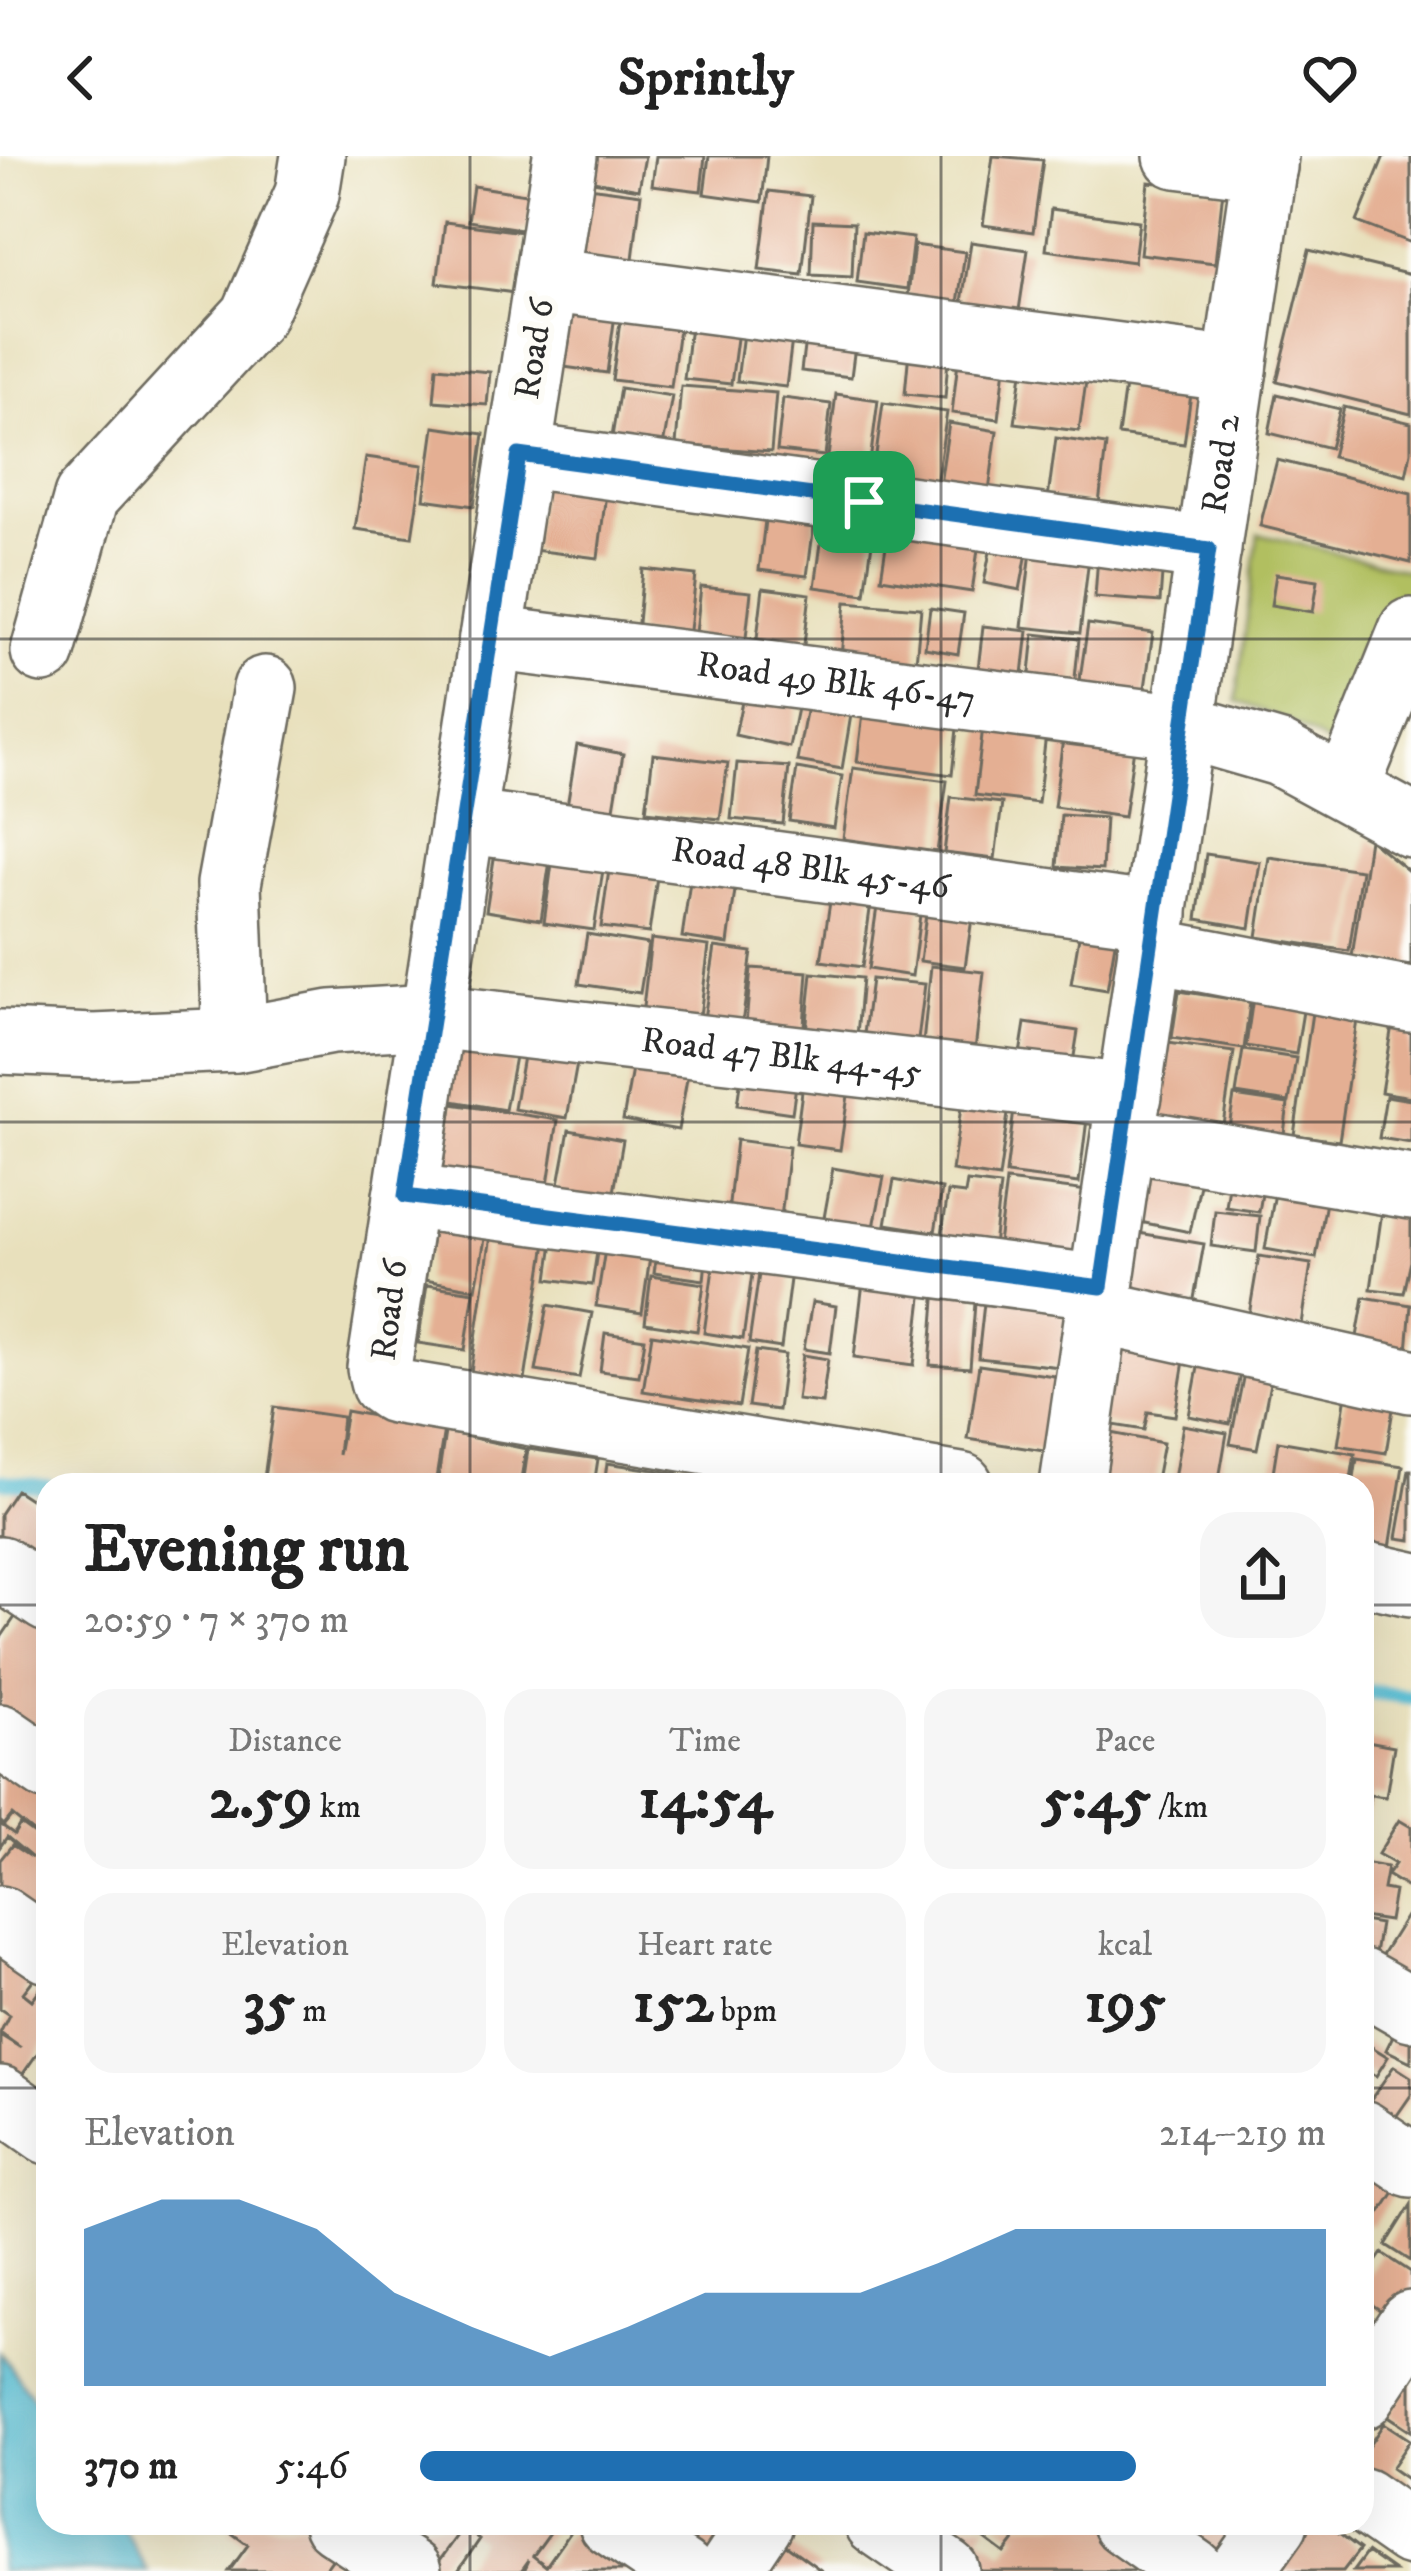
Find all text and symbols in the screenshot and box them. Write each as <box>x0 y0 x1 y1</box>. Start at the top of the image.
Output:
icon: back <box>48 45 114 111</box>
text: Sprintly <box>618 45 793 112</box>
icon: heart <box>1297 45 1363 111</box>
street label: Road 6 <box>505 294 565 402</box>
street label: Road 2 <box>1192 411 1251 517</box>
pin <box>813 451 915 553</box>
icon: arrive <box>831 469 897 535</box>
street label: Road 49 Blk 46-47 <box>694 642 978 722</box>
street label: Road 48 Blk 45-46 <box>669 827 954 909</box>
street label: Road 47 Blk 44-45 <box>639 1018 924 1094</box>
street label: Road 6 <box>362 1256 419 1363</box>
text: Evening run <box>84 1510 409 1592</box>
button: share <box>1200 1512 1326 1638</box>
text: 20:59 · 7 × 370 m <box>84 1596 349 1645</box>
text: Distance <box>228 1721 342 1762</box>
text: Time <box>669 1721 741 1762</box>
text: Pace <box>1094 1721 1156 1762</box>
text: 2.59 <box>209 1762 313 1837</box>
text: 14:54 <box>638 1762 772 1837</box>
text: 5:45 <box>1042 1762 1151 1837</box>
text: km <box>313 1787 361 1828</box>
text: /km <box>1151 1787 1208 1828</box>
text: Elevation <box>221 1925 349 1966</box>
text: Heart rate <box>637 1925 773 1966</box>
text: kcal <box>1098 1925 1152 1966</box>
text: 35 <box>243 1966 295 2041</box>
text: 152 <box>633 1966 714 2041</box>
text: 195 <box>1084 1966 1166 2041</box>
text: m <box>295 1991 327 2032</box>
text: bpm <box>714 1991 777 2032</box>
text: Elevation <box>84 2109 235 2158</box>
text: 214–219 m <box>1159 2109 1326 2158</box>
text: 370 m <box>84 2442 178 2491</box>
text: 5:46 <box>276 2442 348 2491</box>

